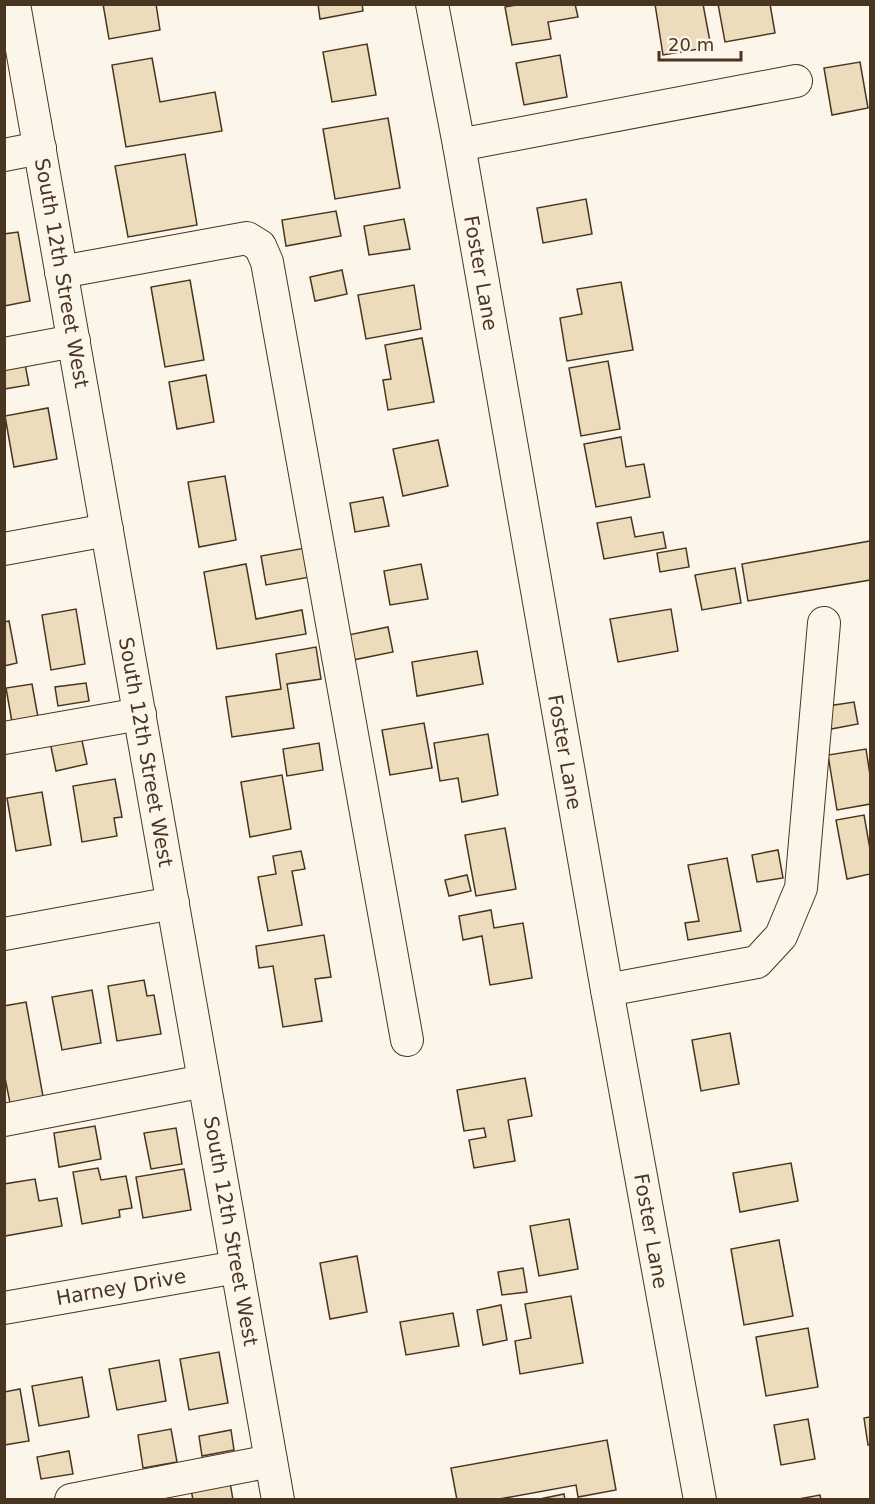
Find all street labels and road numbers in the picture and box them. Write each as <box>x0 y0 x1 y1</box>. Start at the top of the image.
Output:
street label: South 12th Street West <box>30 156 94 390</box>
street label: Foster Lane <box>459 214 503 332</box>
street label: South 12th Street West <box>114 635 178 869</box>
street label: Foster Lane <box>543 693 587 811</box>
street label: South 12th Street West <box>199 1114 263 1348</box>
street label: Foster Lane <box>629 1172 673 1290</box>
street label: Harney Drive <box>54 1264 188 1310</box>

